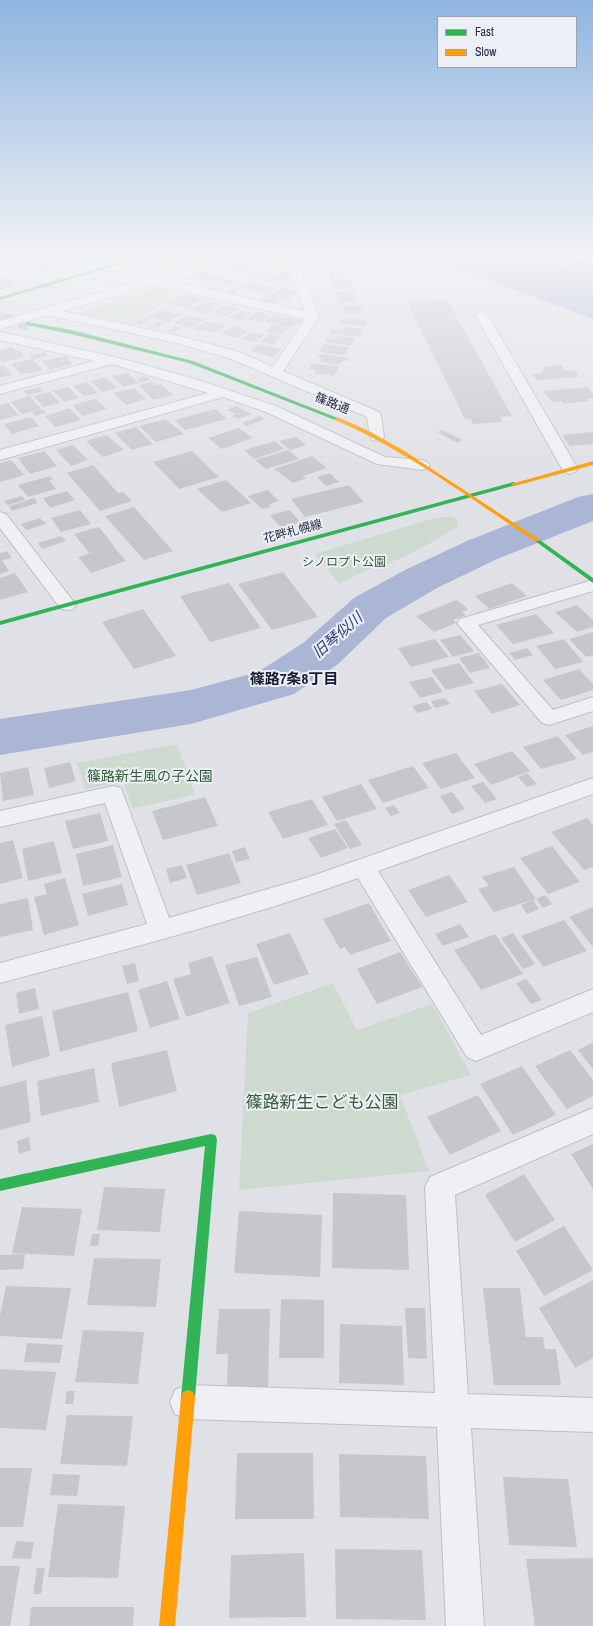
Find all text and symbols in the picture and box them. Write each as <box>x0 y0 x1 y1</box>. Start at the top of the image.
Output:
legend <box>437 16 577 68</box>
text: Fast <box>475 24 494 40</box>
text: Slow <box>475 44 496 60</box>
street label: 篠路通 <box>313 391 351 417</box>
street label: 花畔札幌線 <box>262 517 324 547</box>
park label: シノロプト公園 <box>302 556 386 570</box>
water label: 旧琴似川 <box>309 610 367 662</box>
district label: 篠路7条8丁目 <box>250 671 338 689</box>
park label: 篠路新生風の子公園 <box>87 769 213 785</box>
park label: 篠路新生こども公園 <box>246 1093 398 1113</box>

